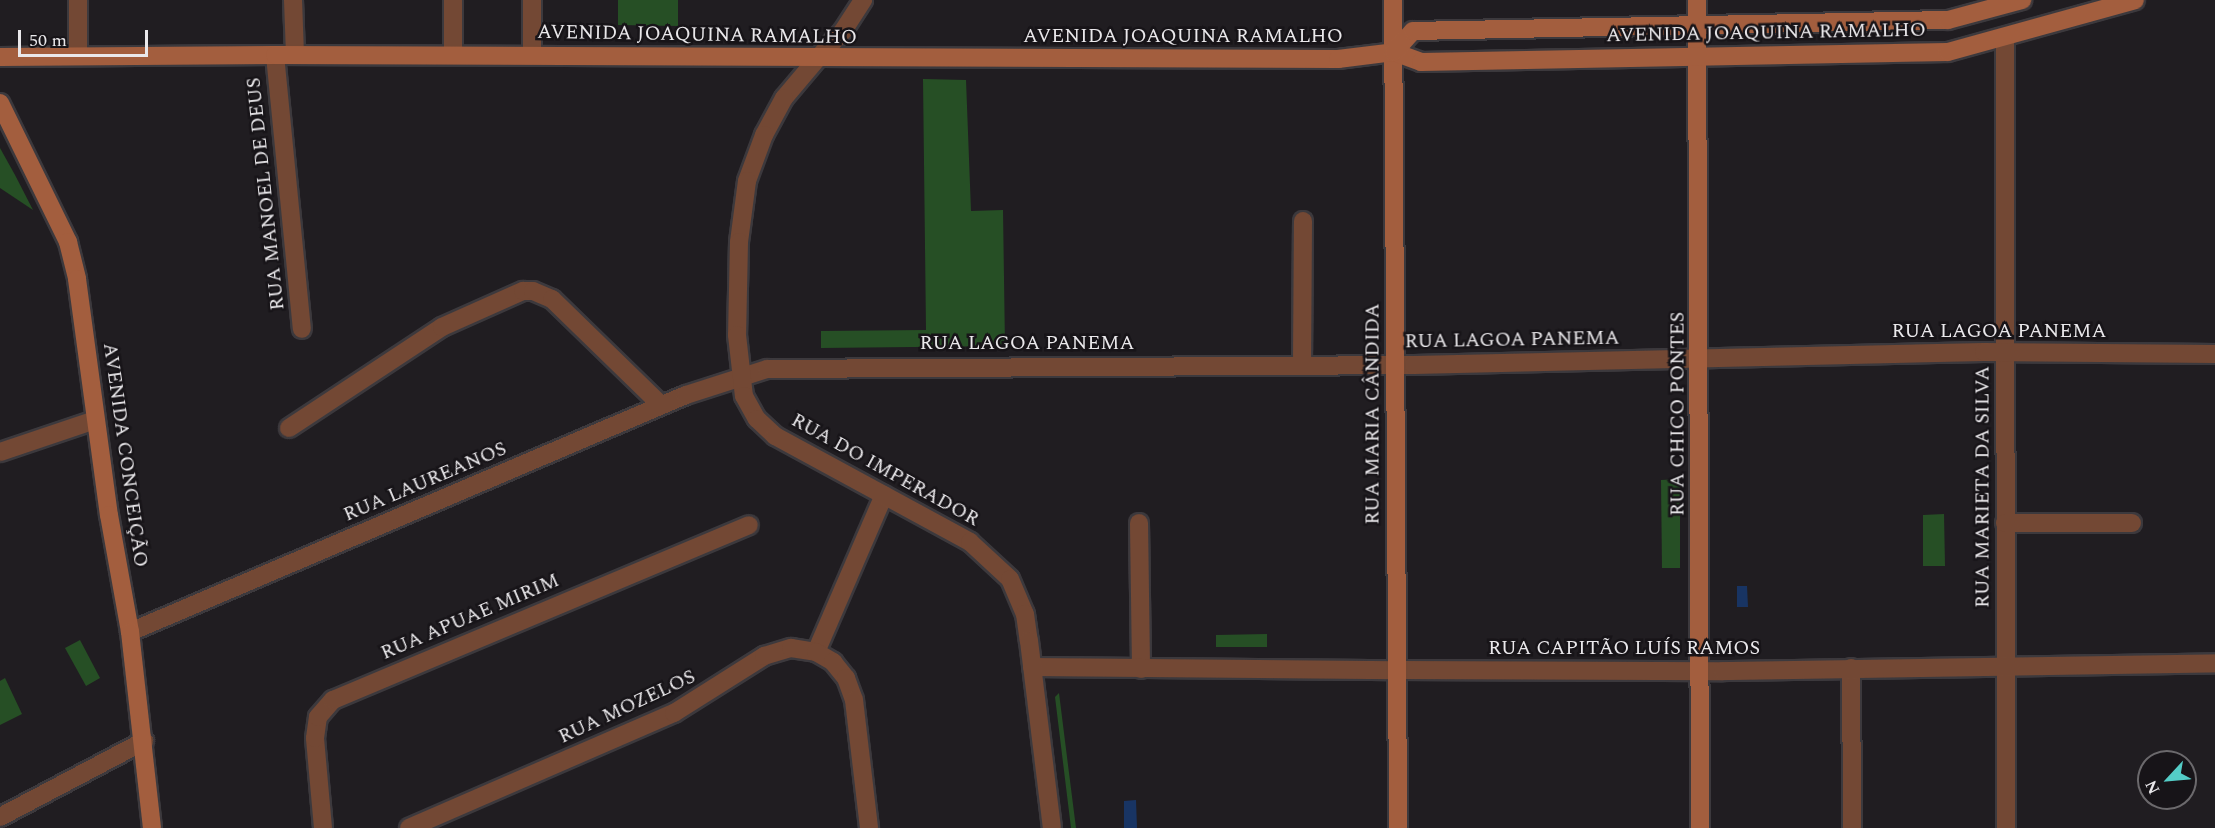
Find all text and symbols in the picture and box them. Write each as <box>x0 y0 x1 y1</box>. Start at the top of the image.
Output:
scale bar <box>21 18 152 56</box>
street label: AVENIDA JOAQUINA RAMALHO <box>1606 18 1926 48</box>
street label: AVENIDA JOAQUINA RAMALHO <box>537 20 857 50</box>
street label: AVENIDA JOAQUINA RAMALHO <box>1023 24 1343 48</box>
text: 50 m <box>29 27 67 54</box>
street label: RUA MANOEL DE DEUS <box>242 76 290 312</box>
street label: RUA MARIA CÂNDIDA <box>1361 303 1385 525</box>
street label: RUA CHICO PONTES <box>1666 312 1690 516</box>
street label: RUA LAGOA PANEMA <box>1892 319 2106 343</box>
street label: RUA LAGOA PANEMA <box>1404 326 1620 354</box>
street label: RUA LAGOA PANEMA <box>920 331 1134 355</box>
street label: AVENIDA CONCEIÇÃO <box>97 341 153 569</box>
street label: RUA MARIETA DA SILVA <box>1971 366 1995 608</box>
street label: RUA DO IMPERADOR <box>787 408 983 532</box>
street label: RUA LAUREANOS <box>340 437 510 527</box>
street label: RUA APUAE MIRIM <box>377 569 563 665</box>
street label: RUA CAPITÃO LUÍS RAMOS <box>1488 636 1760 660</box>
street label: RUA MOZELOS <box>555 665 699 749</box>
north arrow <box>2137 750 2197 810</box>
text: N <box>2139 776 2166 798</box>

